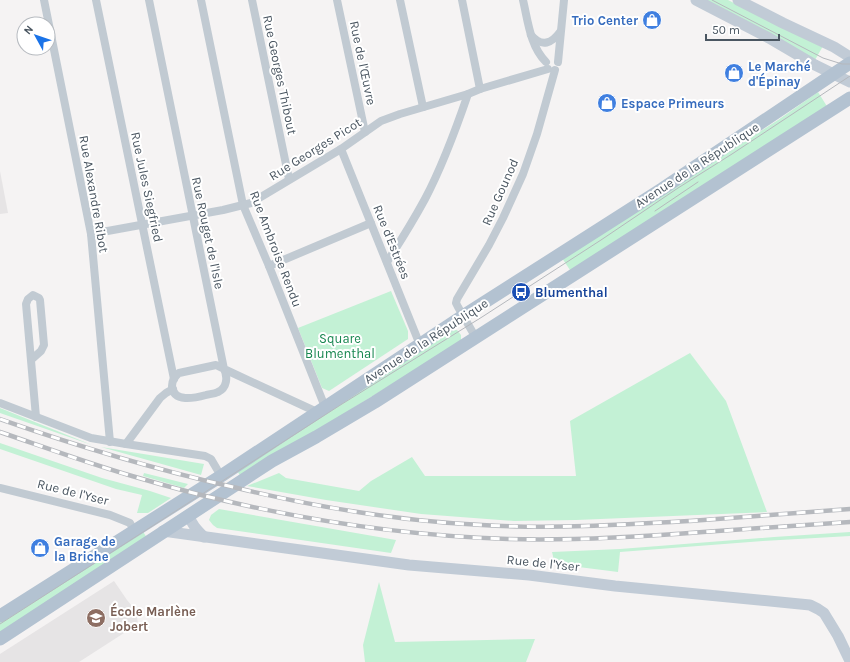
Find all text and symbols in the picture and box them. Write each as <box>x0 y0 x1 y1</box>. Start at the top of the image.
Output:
shop icon: Trio Center <box>641 9 663 31</box>
place label: Trio Center <box>572 13 639 28</box>
street label: Rue Georges Thibout <box>260 14 300 136</box>
north arrow <box>16 16 56 56</box>
scale bar <box>706 16 779 42</box>
street label: Rue de l'Œuvre <box>347 20 379 107</box>
text: N <box>21 23 36 37</box>
text: 50 m <box>712 23 740 37</box>
place label: Le Marché d'Épinay <box>748 59 811 89</box>
shop icon: Le Marché d'Épinay <box>723 62 745 84</box>
shop icon: Espace Primeurs <box>596 92 618 114</box>
place label: Espace Primeurs <box>621 96 724 111</box>
street label: Rue Georges Picot <box>266 115 364 183</box>
street label: Avenue de la République <box>632 119 763 212</box>
street label: Rue Jules Siegfried <box>128 131 166 243</box>
street label: Rue Alexandre Ribot <box>76 134 112 254</box>
street label: Rue Gounod <box>479 156 521 228</box>
street label: Rue Rouget de l'Isle <box>189 176 227 291</box>
street label: Rue Ambroise Rendu <box>247 189 305 309</box>
street label: Rue d'Estrées <box>370 203 414 282</box>
bus stop icon: Blumenthal <box>510 281 532 303</box>
place label: Blumenthal <box>535 285 608 300</box>
street label: Avenue de la République <box>361 295 492 388</box>
park label: Square Blumenthal <box>305 331 375 361</box>
street label: Rue de l'Yser <box>36 476 110 508</box>
place label: Garage de la Briche <box>54 534 116 564</box>
shop icon: Garage de la Briche <box>29 537 51 559</box>
street label: Rue de l'Yser <box>506 552 580 574</box>
place label: École Marlène Jobert <box>110 602 196 634</box>
school or university icon: École Marlène Jobert <box>85 607 107 629</box>

